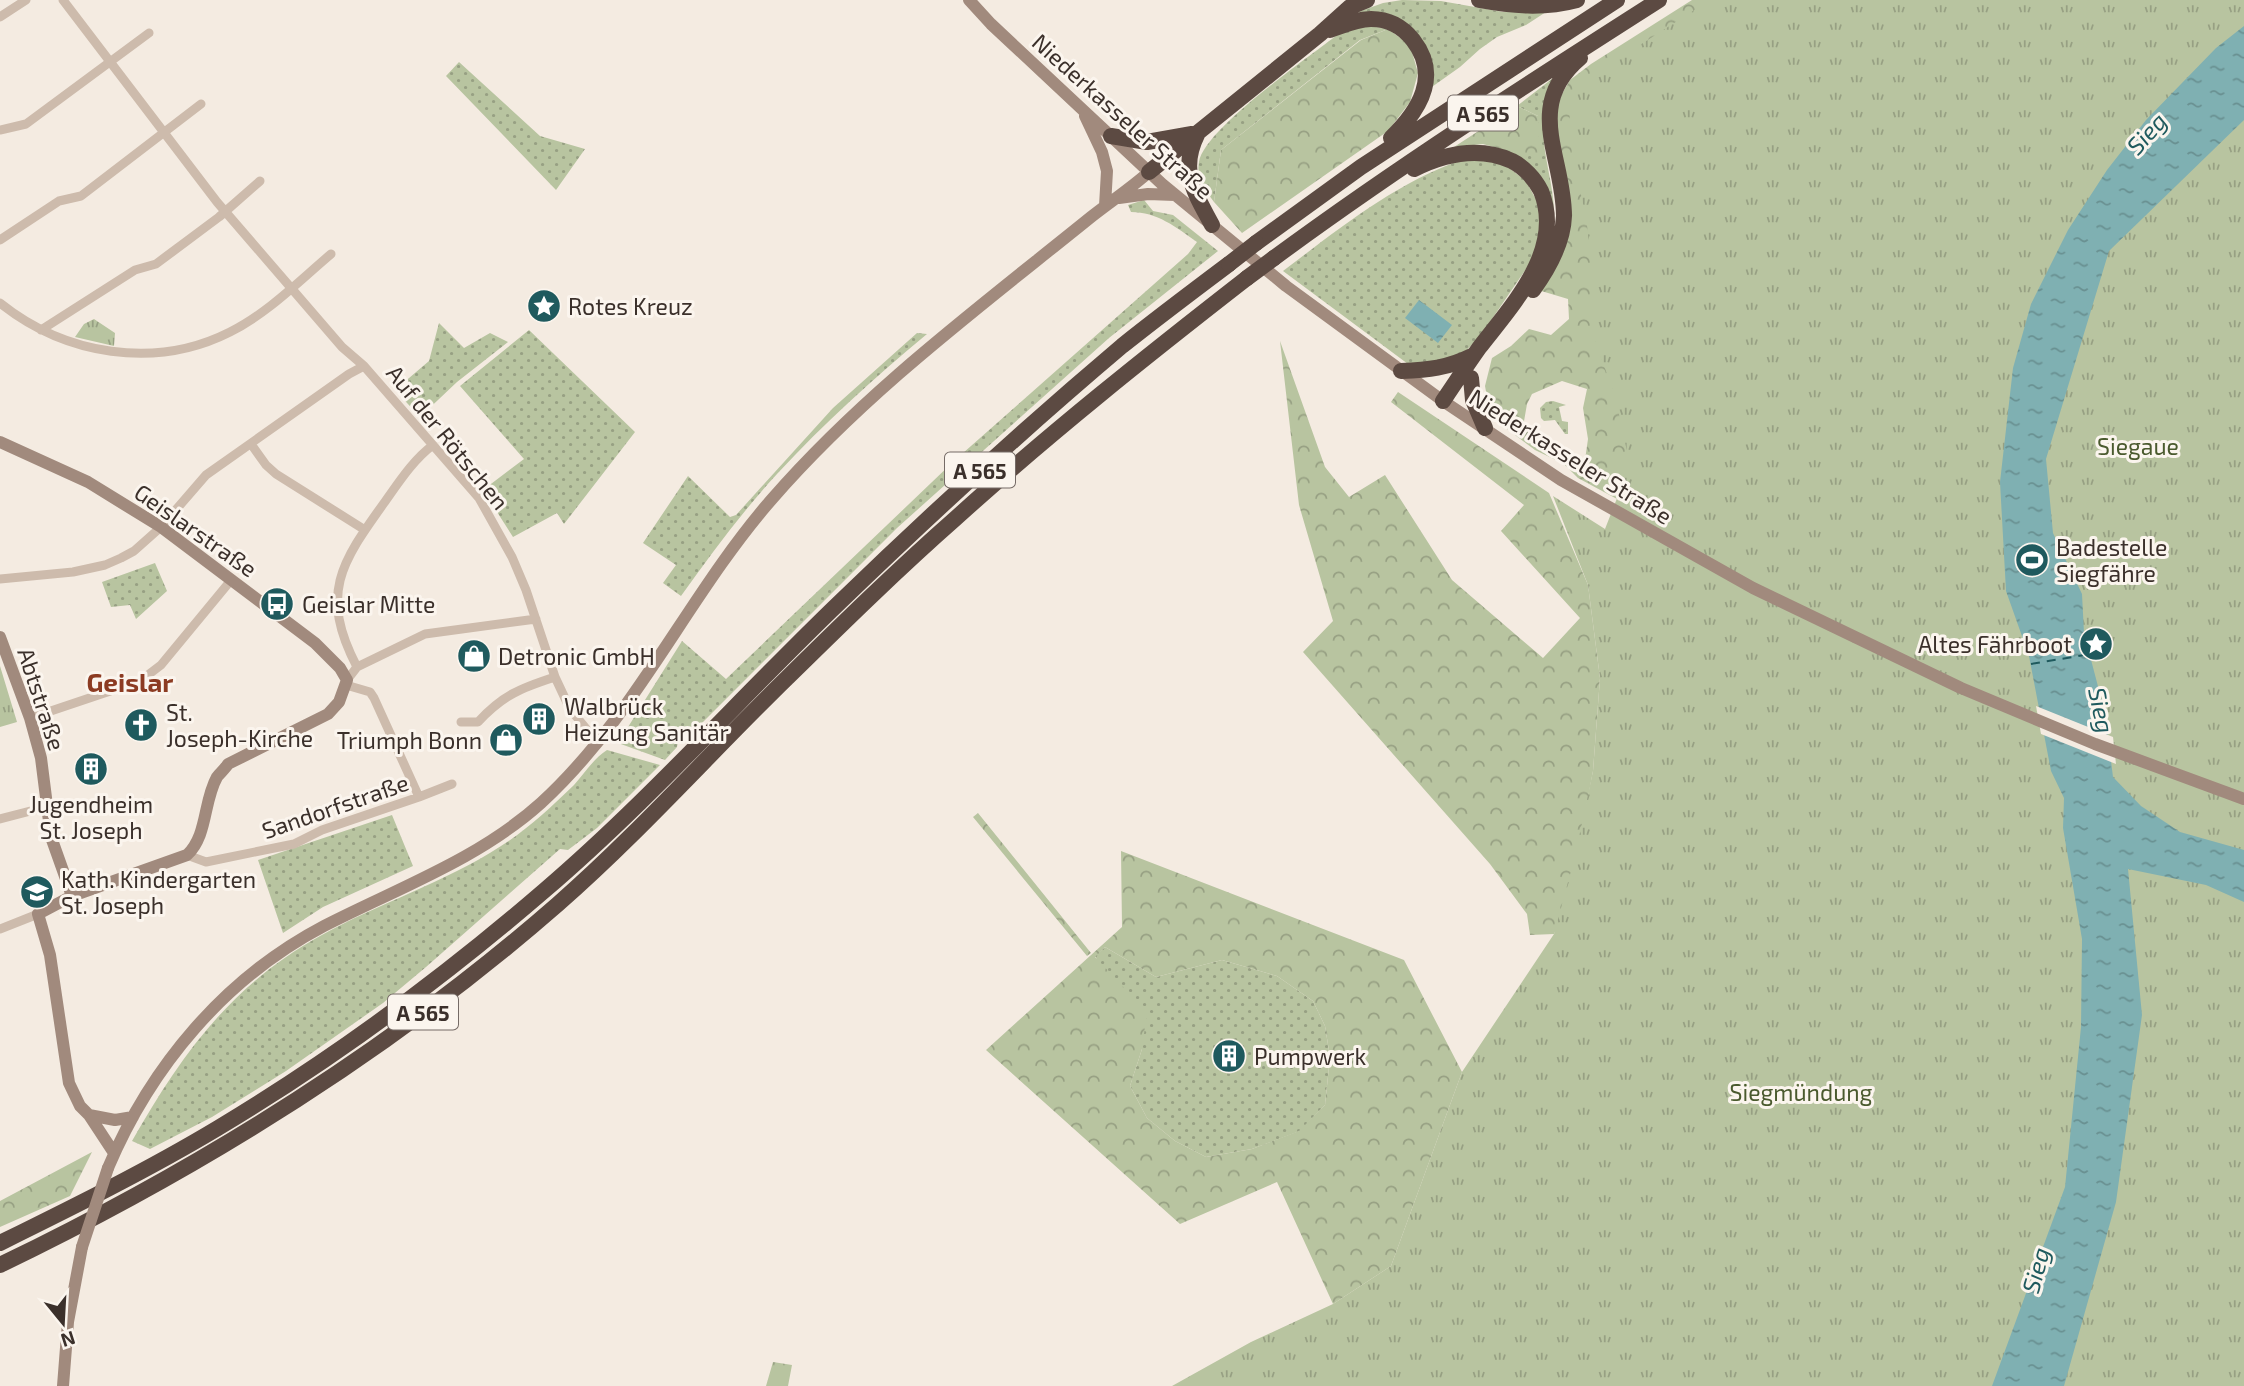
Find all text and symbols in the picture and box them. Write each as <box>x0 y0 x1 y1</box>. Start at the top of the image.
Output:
street label: Niederkasseler Straße <box>1027 28 1219 204</box>
road number: A 565 <box>1448 96 1518 130</box>
water label: Sieg <box>2120 106 2172 160</box>
place icon: Rotes Kreuz <box>525 287 563 325</box>
place label: Rotes Kreuz <box>568 292 693 320</box>
street label: Auf der Rötschen <box>381 359 515 515</box>
street label: Niederkasseler Straße <box>1465 382 1677 530</box>
park label: Siegaue <box>2097 432 2179 460</box>
road number: A 565 <box>945 452 1015 488</box>
street label: Geislarstraße <box>129 478 263 582</box>
place label: Badestelle Siegfähre <box>2056 533 2167 587</box>
sports icon: Badestelle Siegfähre <box>2013 541 2051 579</box>
bus stop icon: Geislar Mitte <box>258 585 296 623</box>
place label: Geislar Mitte <box>302 590 435 618</box>
place icon: Altes Fährboot <box>2077 625 2115 663</box>
place label: Altes Fährboot <box>1918 630 2072 658</box>
shop icon: Detronic GmbH <box>455 637 493 675</box>
place label: Detronic GmbH <box>498 642 655 670</box>
street label: Abtstraße <box>12 644 72 754</box>
district label: Geislar <box>87 666 173 697</box>
water label: Sieg <box>2083 684 2121 736</box>
place label: Walbrück Heizung Sanitär <box>564 692 729 746</box>
place label: St. Joseph-Kirche <box>166 698 313 752</box>
building icon: Walbrück Heizung Sanitär <box>520 700 558 738</box>
church icon: St. Joseph-Kirche <box>122 706 160 744</box>
shop icon: Triumph Bonn <box>487 721 525 759</box>
place label: Triumph Bonn <box>337 726 482 754</box>
building icon: Jugendheim St. Joseph <box>72 750 110 788</box>
street label: Sandorfstraße <box>258 768 412 844</box>
place label: Jugendheim St. Joseph <box>29 790 153 844</box>
place label: Kath. Kindergarten St. Joseph <box>61 865 256 919</box>
school or university icon: Kath. Kindergarten St. Joseph <box>18 873 56 911</box>
road number: A 565 <box>388 995 458 1030</box>
building icon: Pumpwerk <box>1210 1037 1248 1075</box>
place label: Pumpwerk <box>1254 1042 1367 1070</box>
park label: Siegmündung <box>1730 1078 1873 1106</box>
water label: Sieg <box>2015 1244 2055 1296</box>
north arrow <box>28 1288 98 1358</box>
text: N <box>58 1327 78 1353</box>

